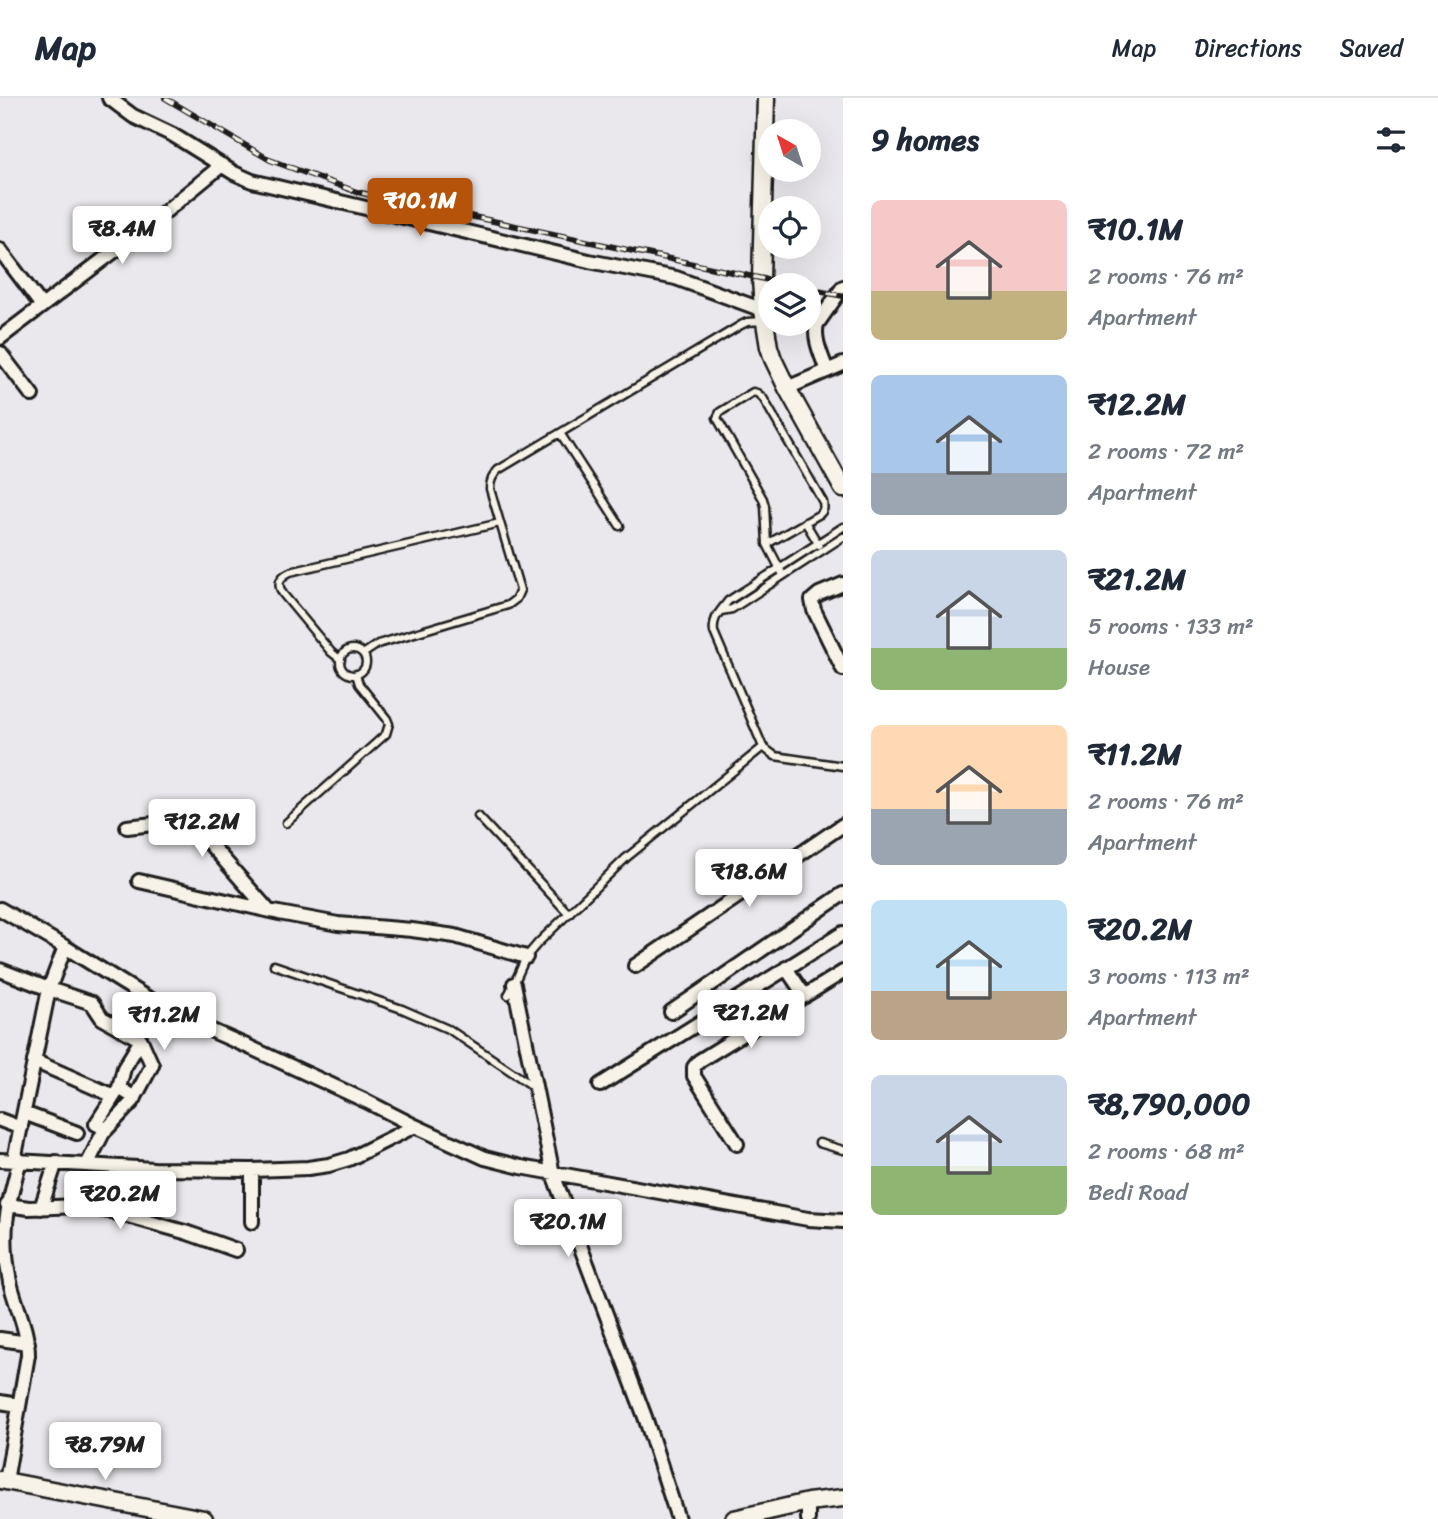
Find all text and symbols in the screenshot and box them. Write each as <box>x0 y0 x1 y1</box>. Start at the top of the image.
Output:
text: Map <box>35 19 96 77</box>
text: Map <box>1112 27 1156 69</box>
text: Directions <box>1194 27 1302 69</box>
text: Saved <box>1340 27 1403 69</box>
text: 9 homes <box>871 113 979 167</box>
north arrow <box>758 119 821 182</box>
map controls <box>758 119 821 336</box>
icon: filters <box>1372 121 1410 159</box>
pin: ₹10.1M <box>363 178 477 238</box>
text: ₹10.1M <box>384 180 456 221</box>
button: locate <box>758 196 821 259</box>
text: ₹10.1M <box>1088 202 1183 256</box>
pin: ₹8.4M <box>73 206 171 266</box>
text: ₹8.4M <box>89 208 155 249</box>
icon: home <box>927 228 1011 312</box>
text: 2 rooms · 76 m² <box>1088 256 1244 297</box>
button: layers <box>758 273 821 336</box>
text: Apartment <box>1088 297 1197 338</box>
text: ₹12.2M <box>1088 377 1186 431</box>
icon: home <box>927 403 1011 487</box>
text: 2 rooms · 72 m² <box>1088 431 1244 472</box>
text: Apartment <box>1088 472 1197 513</box>
text: ₹21.2M <box>1088 552 1186 606</box>
icon: home <box>927 578 1011 662</box>
text: 5 rooms · 133 m² <box>1088 606 1254 647</box>
text: House <box>1088 647 1150 688</box>
text: ₹11.2M <box>1088 727 1181 781</box>
icon: home <box>927 753 1011 837</box>
text: 2 rooms · 76 m² <box>1088 781 1244 822</box>
pin: ₹12.2M <box>145 800 259 859</box>
text: ₹12.2M <box>164 801 240 842</box>
text: Apartment <box>1088 822 1197 863</box>
pin: ₹18.6M <box>692 850 806 909</box>
text: ₹18.6M <box>711 851 787 892</box>
text: ₹20.2M <box>1088 902 1192 956</box>
icon: home <box>927 928 1011 1012</box>
text: 3 rooms · 113 m² <box>1088 956 1250 997</box>
pin: ₹21.2M <box>694 990 808 1050</box>
pin: ₹11.2M <box>107 992 221 1052</box>
text: ₹21.2M <box>713 992 789 1033</box>
text: ₹11.2M <box>128 994 200 1035</box>
text: Apartment <box>1088 997 1197 1038</box>
text: ₹8,790,000 <box>1088 1077 1250 1131</box>
icon: home <box>927 1103 1011 1187</box>
text: 2 rooms · 68 m² <box>1088 1131 1245 1172</box>
pin: ₹20.2M <box>63 1172 177 1231</box>
text: Bedi Road <box>1088 1172 1188 1213</box>
text: ₹20.2M <box>80 1173 160 1214</box>
pin: ₹20.1M <box>511 1200 625 1259</box>
text: ₹20.1M <box>530 1201 606 1242</box>
pin: ₹8.79M <box>48 1422 162 1482</box>
text: ₹8.79M <box>65 1424 145 1465</box>

